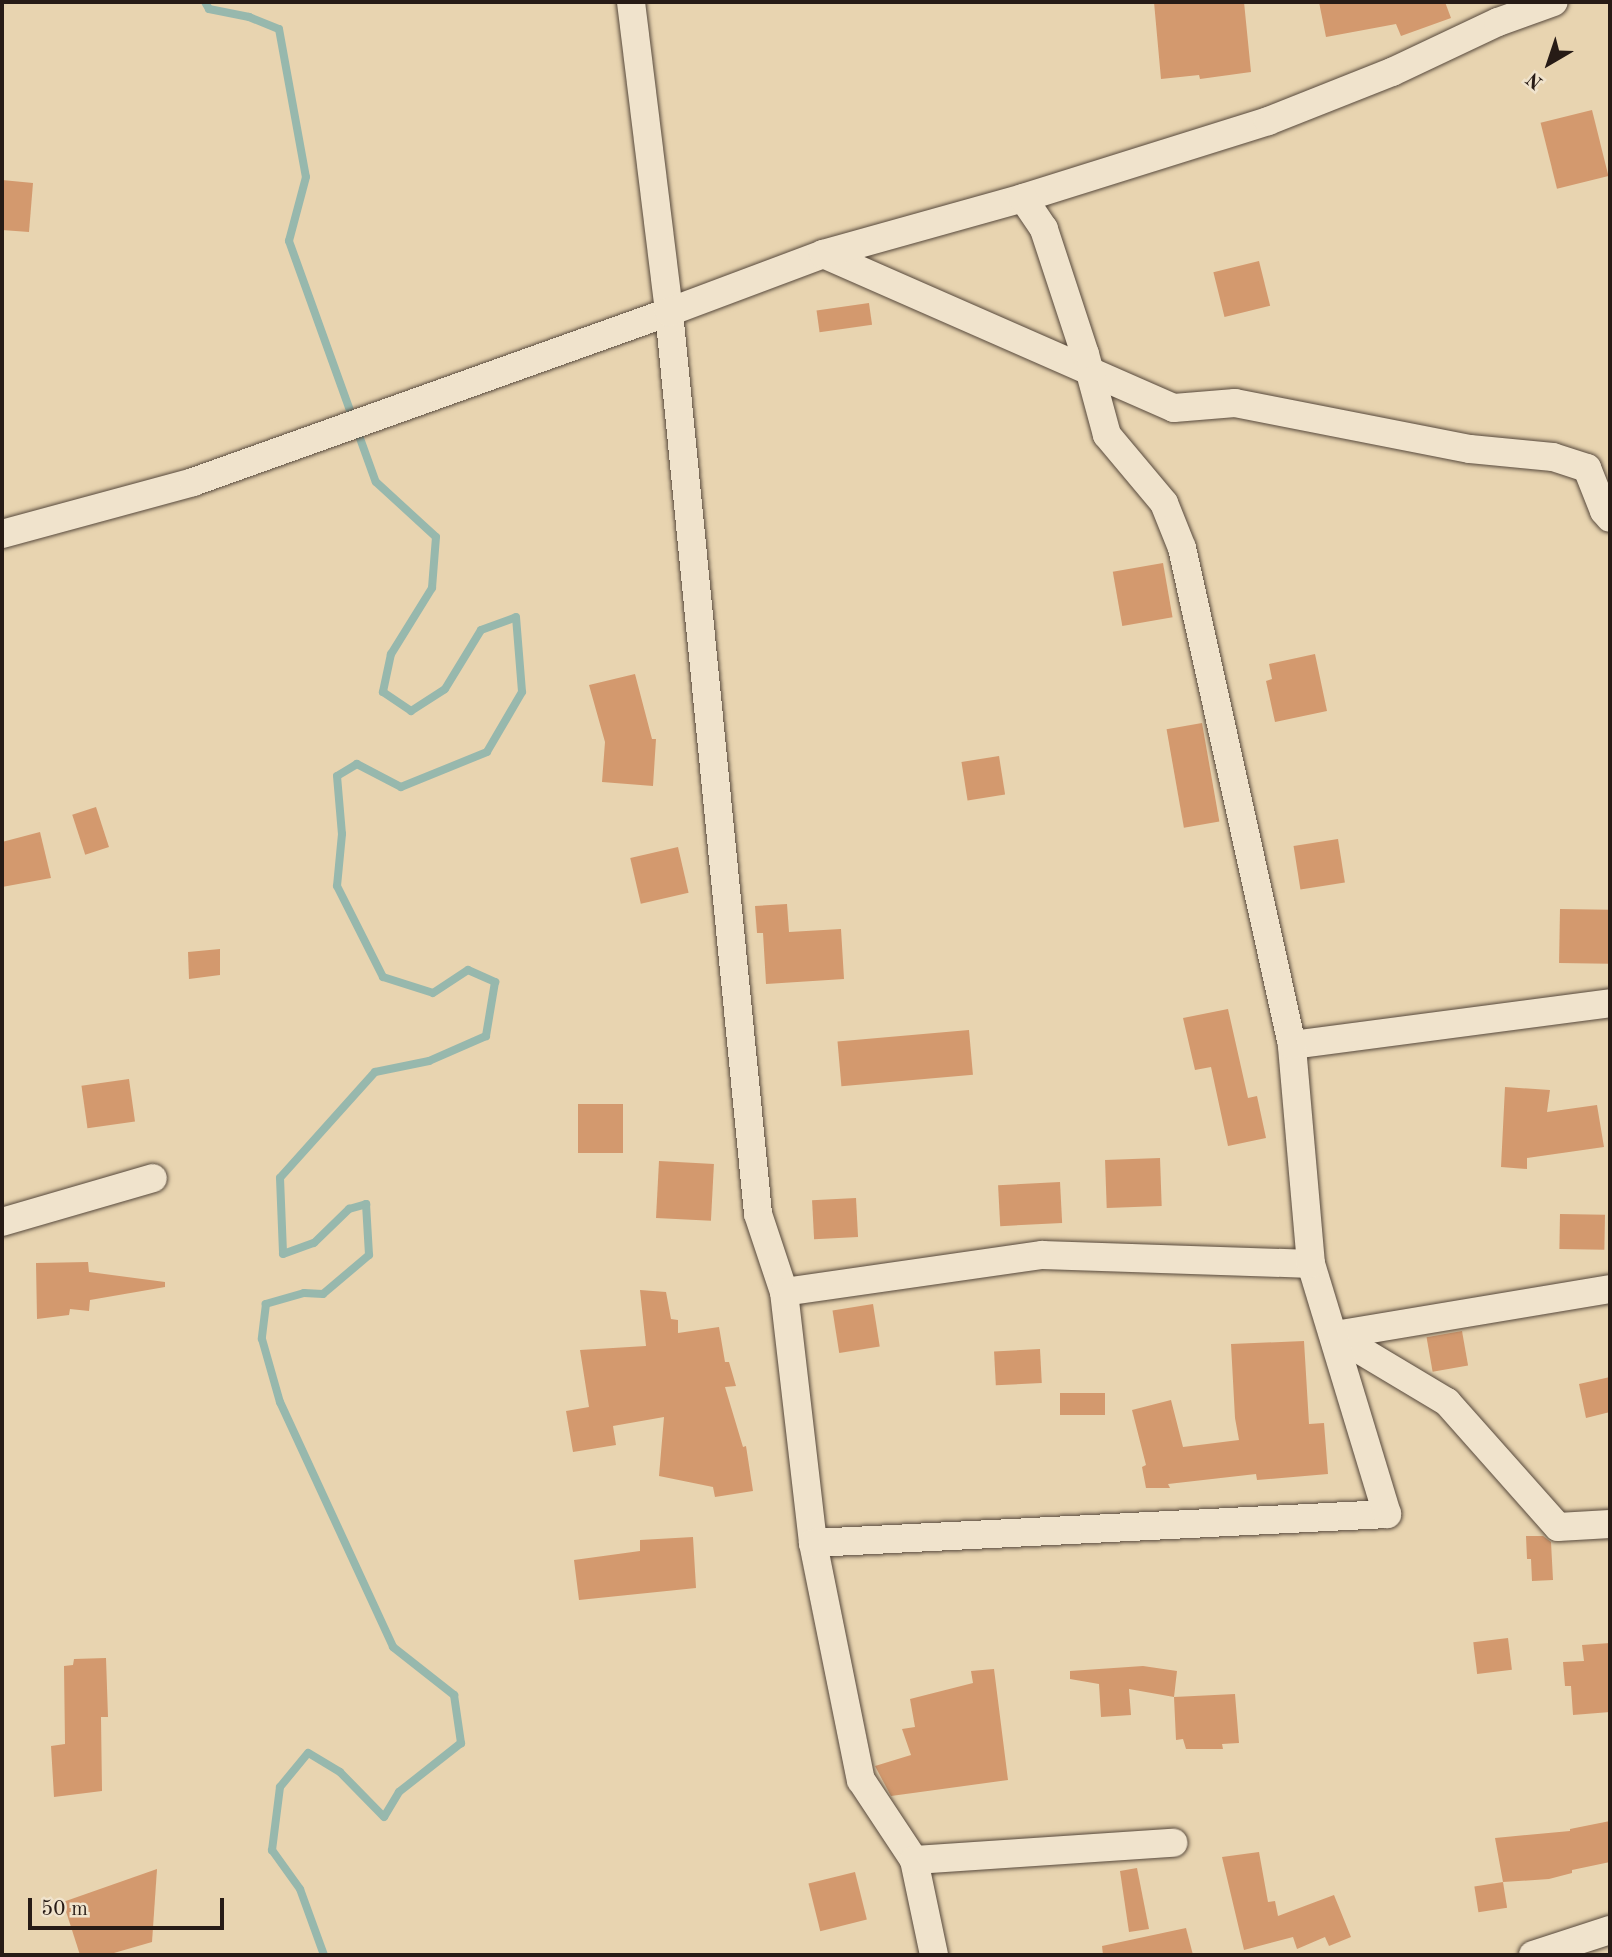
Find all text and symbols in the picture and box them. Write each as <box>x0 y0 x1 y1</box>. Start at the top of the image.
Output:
north arrow <box>1514 28 1584 98</box>
text: N <box>1524 68 1547 92</box>
scale bar <box>32 1884 228 1928</box>
text: 50 m <box>41 1899 88 1920</box>

